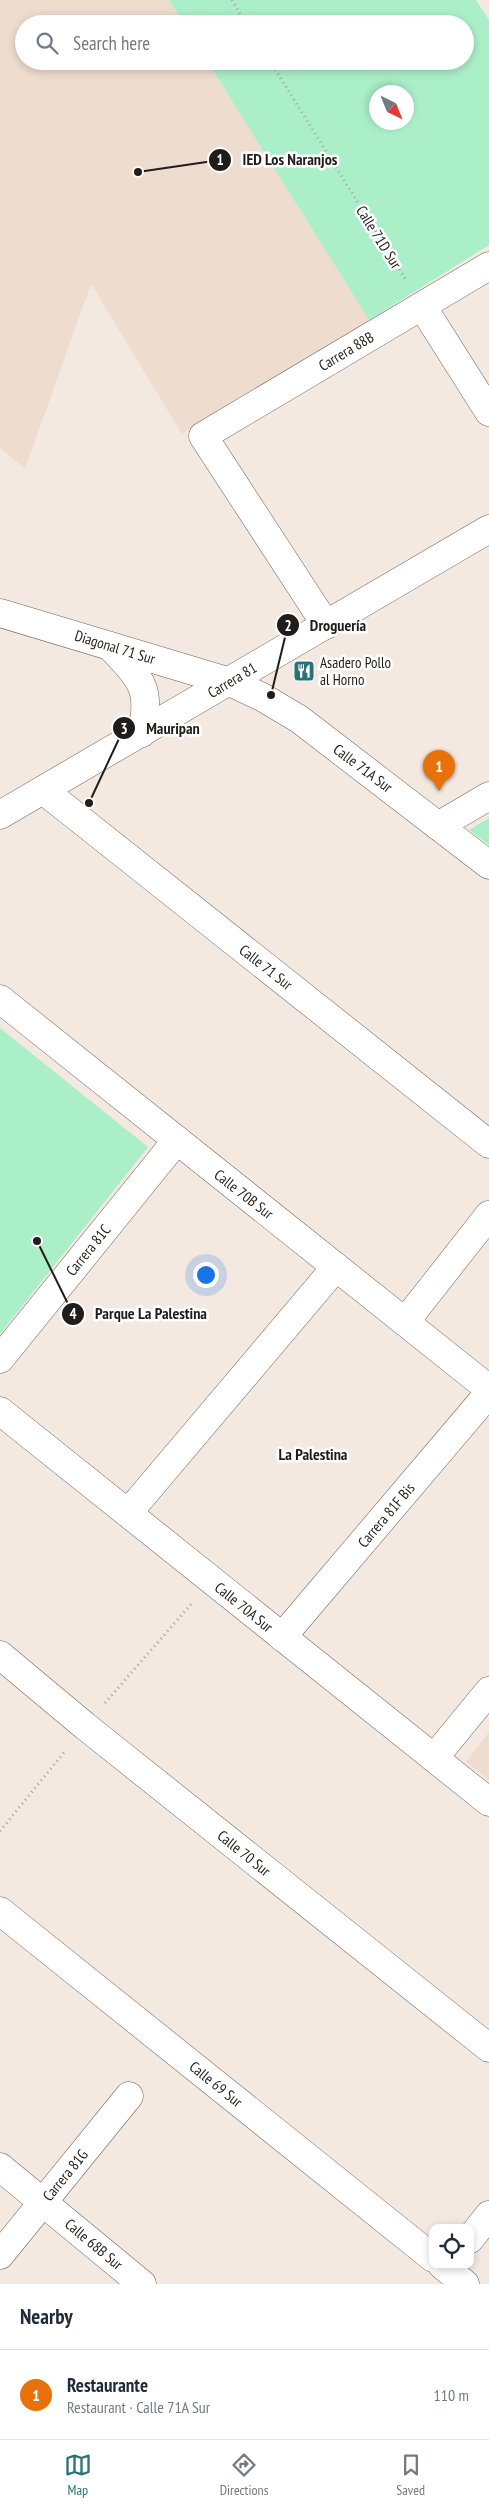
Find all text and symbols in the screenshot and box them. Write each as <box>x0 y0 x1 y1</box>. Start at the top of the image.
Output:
search box <box>15 15 474 70</box>
icon: search <box>33 29 61 57</box>
text: Search here <box>73 31 150 55</box>
north arrow <box>369 85 414 130</box>
callout: IED Los Naranjos <box>207 144 347 175</box>
text: IED Los Naranjos <box>243 149 338 169</box>
text: 1 <box>216 150 224 169</box>
street label: Calle 71D Sur <box>352 202 406 273</box>
street label: Carrera 88B <box>315 327 377 375</box>
callout: Droguería <box>275 610 376 641</box>
text: Droguería <box>310 615 367 635</box>
text: 2 <box>284 616 292 635</box>
street label: Diagonal 71 Sur <box>72 626 158 668</box>
place label: Asadero Pollo al Horno <box>320 653 391 689</box>
street label: Carrera 81 <box>204 658 260 702</box>
restaurant icon: Asadero Pollo al Horno <box>292 659 316 683</box>
callout: Mauripan <box>111 713 210 744</box>
text: Mauripan <box>146 718 200 738</box>
text: 3 <box>120 719 128 738</box>
street label: Calle 71A Sur <box>330 740 397 797</box>
pin: 1 <box>423 750 455 791</box>
street label: Calle 71 Sur <box>235 940 297 994</box>
street label: Calle 70B Sur <box>211 1165 278 1224</box>
street label: Carrera 81C <box>61 1220 115 1280</box>
your location <box>193 1262 219 1288</box>
callout: Parque La Palestina <box>60 1298 217 1329</box>
text: Parque La Palestina <box>95 1303 207 1323</box>
text: 4 <box>69 1304 77 1323</box>
district label: La Palestina <box>279 1444 348 1464</box>
street label: Carrera 81F Bis <box>353 1479 419 1551</box>
street label: Calle 70A Sur <box>211 1578 278 1637</box>
street label: Calle 70 Sur <box>214 1826 275 1881</box>
street label: Calle 69 Sur <box>186 2057 247 2112</box>
street label: Carrera 81G <box>38 2145 92 2205</box>
street label: Calle 68B Sur <box>61 2214 128 2274</box>
map controls <box>429 2224 474 2269</box>
button: locate <box>429 2224 474 2269</box>
text: Nearby <box>20 2303 73 2330</box>
text: Restaurante <box>67 2373 148 2397</box>
text: 1 <box>32 2385 40 2405</box>
text: 110 m <box>434 2385 469 2405</box>
text: Restaurant · Calle 71A Sur <box>67 2397 210 2417</box>
tab: Map <box>64 2451 92 2499</box>
tab: Directions <box>220 2451 268 2499</box>
tab: Saved <box>396 2451 425 2499</box>

